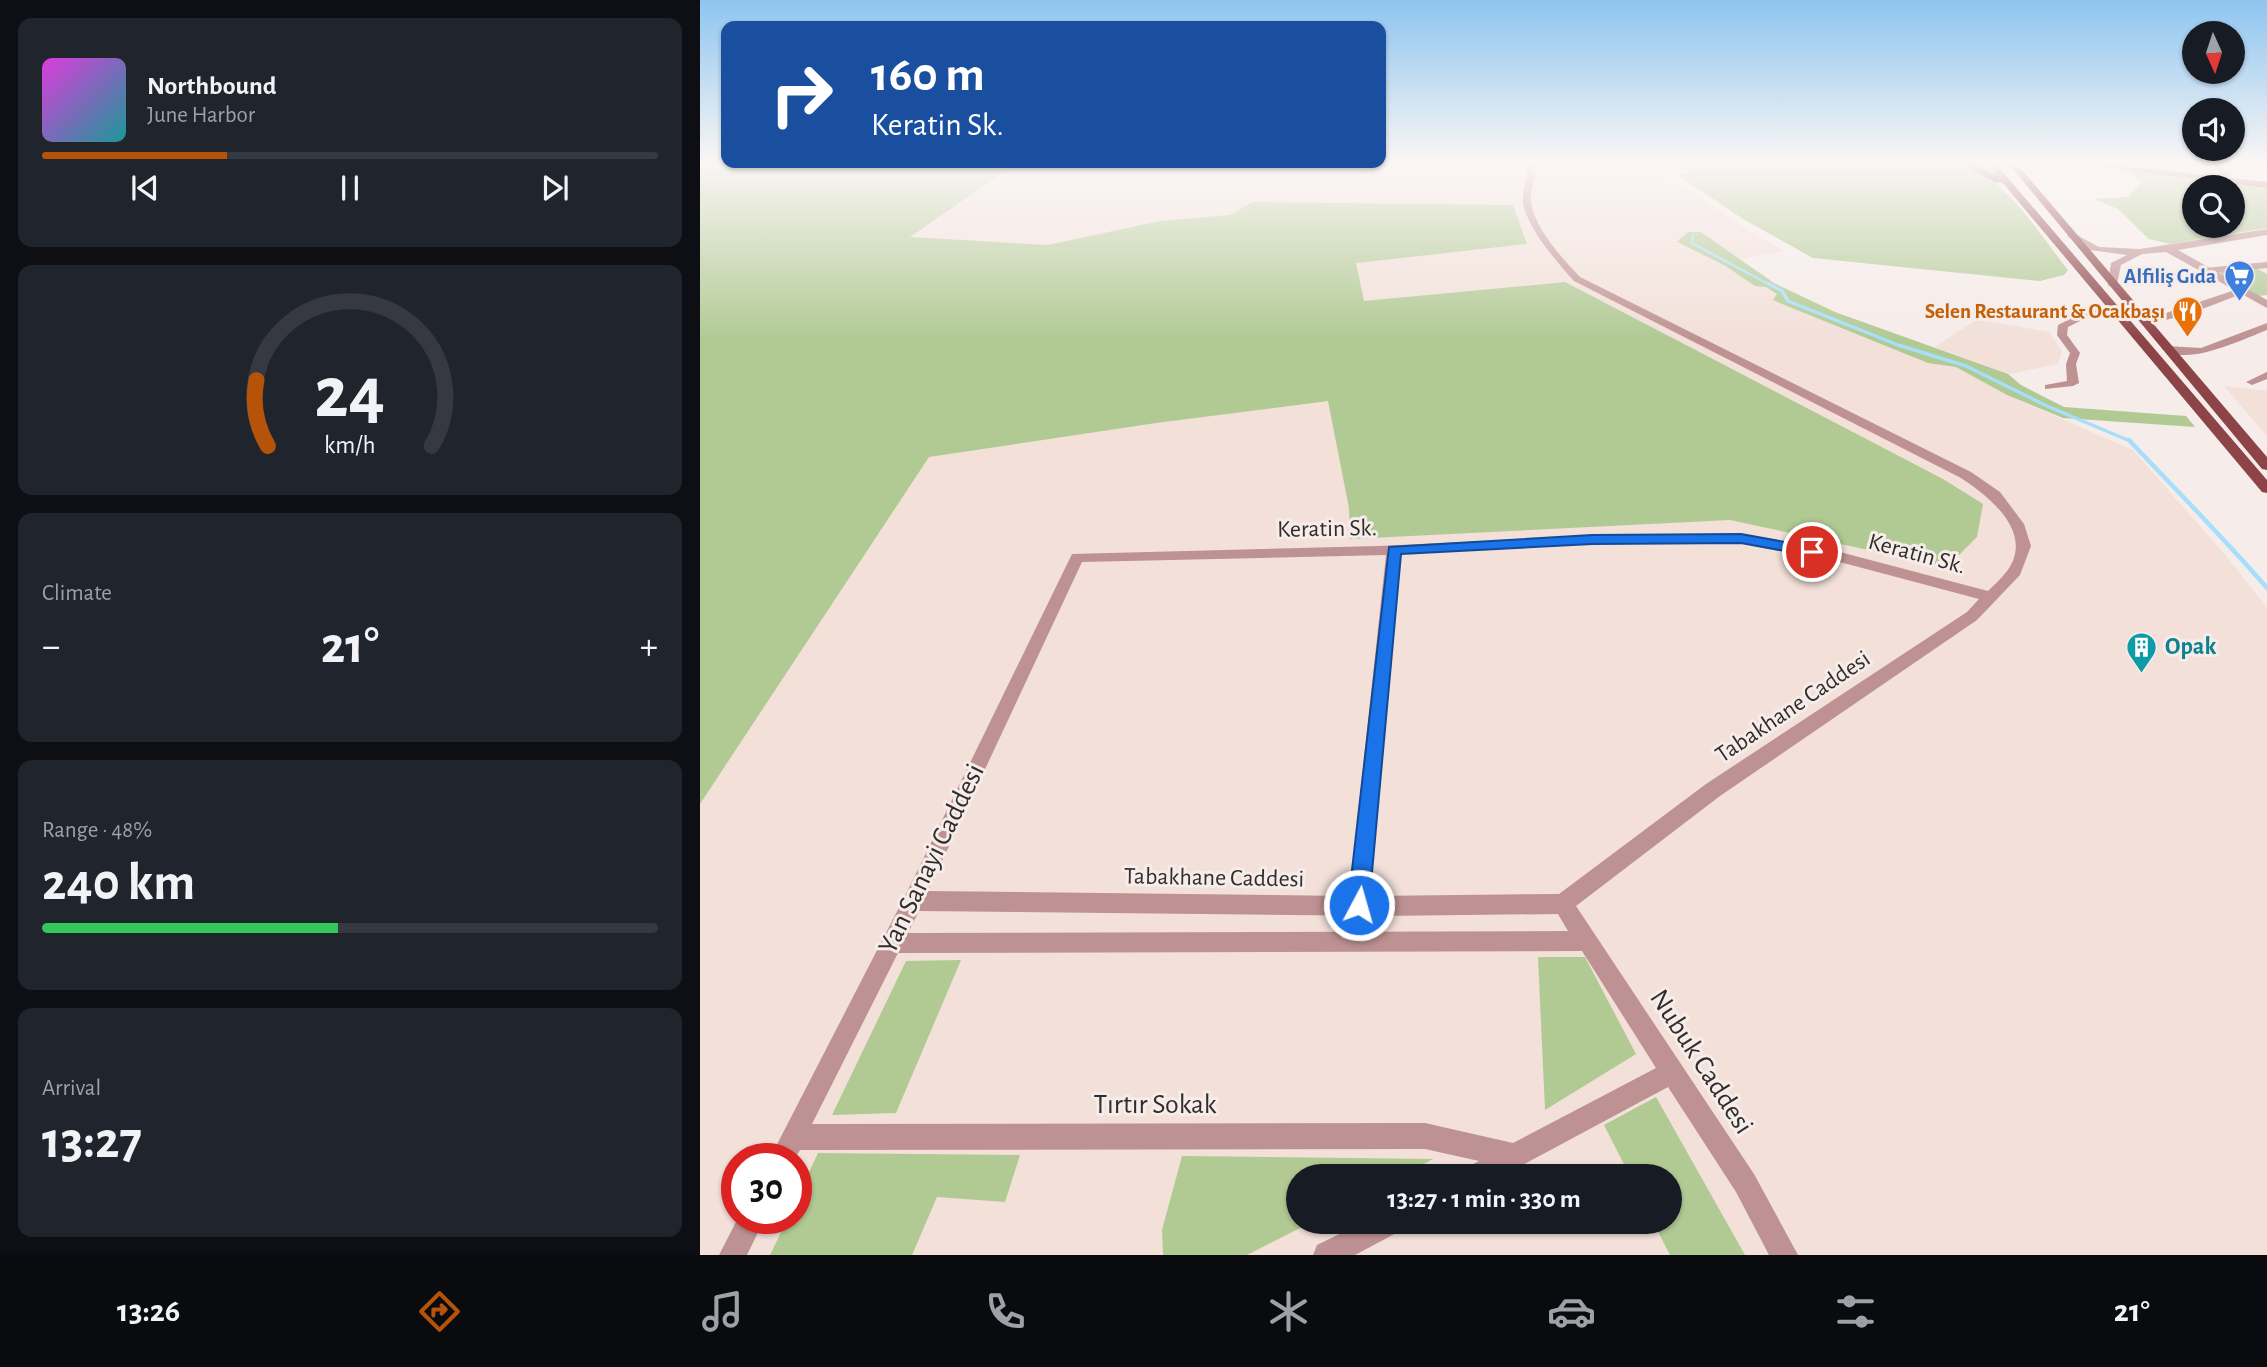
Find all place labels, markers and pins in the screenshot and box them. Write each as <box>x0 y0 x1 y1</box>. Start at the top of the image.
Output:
supermarket icon: Alfiliş Gıda <box>2222 259 2256 303</box>
place label: Alfiliş Gıda <box>2124 266 2216 287</box>
restaurant icon: Selen Restaurant & Ocakbaşı <box>2171 294 2205 338</box>
place label: Selen Restaurant & Ocakbaşı <box>1925 301 2165 322</box>
pin <box>1782 522 1842 582</box>
building icon: Opak <box>2125 630 2159 674</box>
place label: Opak <box>2165 635 2216 659</box>

